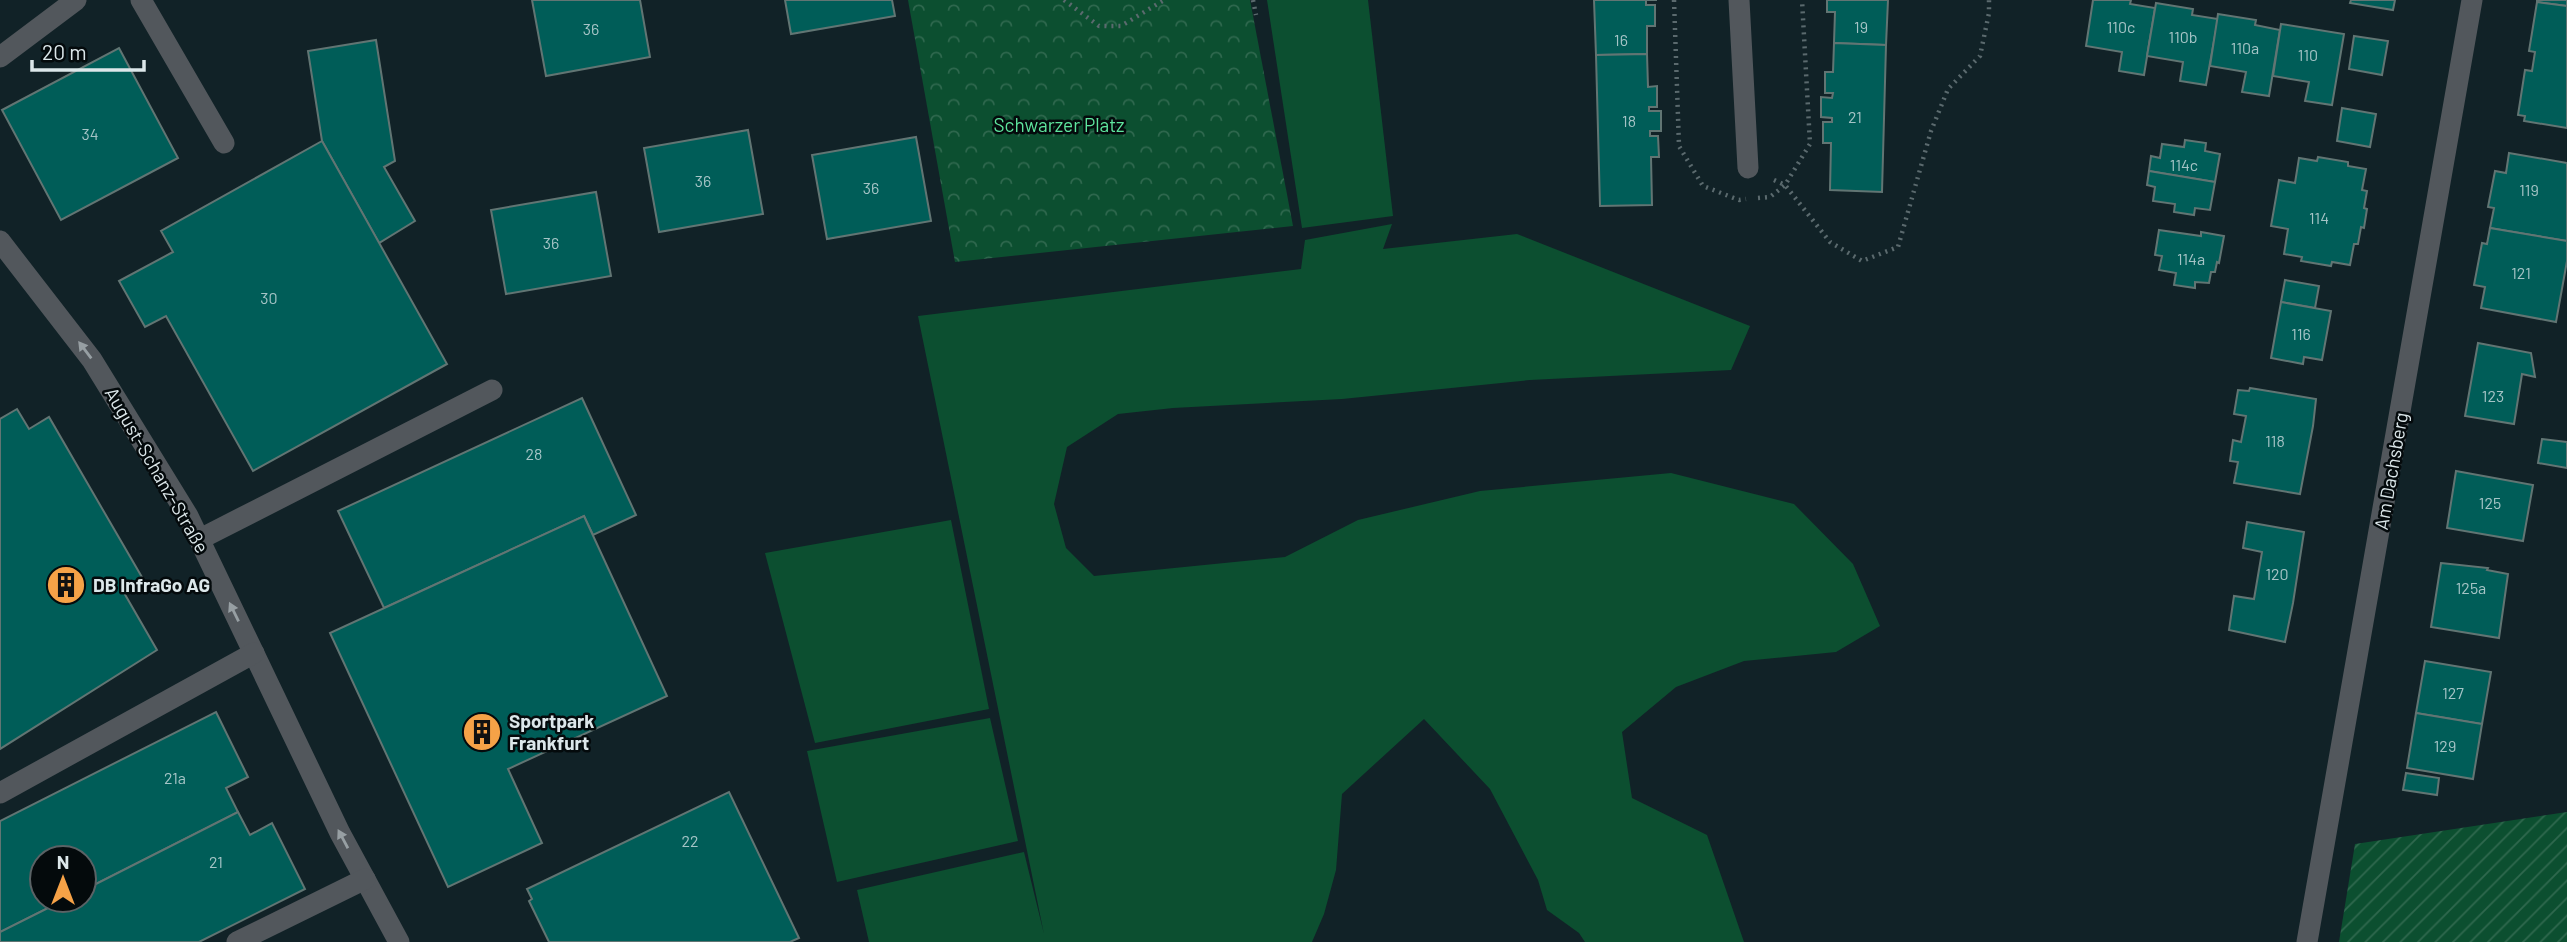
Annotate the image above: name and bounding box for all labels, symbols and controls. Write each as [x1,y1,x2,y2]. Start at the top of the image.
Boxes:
house number: 19 [1854,17,1868,36]
house number: 110c [2107,17,2135,36]
house number: 36 [583,19,599,38]
house number: 110b [2168,27,2198,46]
scale bar [32,28,144,72]
house number: 16 [1614,30,1628,49]
house number: 110a [2231,38,2259,57]
text: 20 m [42,39,87,64]
house number: 110 [2298,45,2318,64]
house number: 21 [1848,107,1862,126]
house number: 18 [1622,111,1636,130]
park label: Schwarzer Platz [993,113,1125,136]
house number: 34 [81,124,99,143]
house number: 114c [2170,155,2198,174]
house number: 36 [695,171,711,190]
house number: 36 [863,178,879,197]
house number: 119 [2519,180,2539,199]
house number: 114 [2309,208,2329,227]
house number: 36 [543,233,559,252]
house number: 114a [2177,249,2205,268]
house number: 121 [2511,263,2531,282]
house number: 30 [260,288,278,307]
house number: 116 [2291,324,2311,343]
one-way arrow [78,342,93,360]
street label: August-Schanz-Straße [101,383,214,557]
house number: 123 [2482,386,2504,405]
street label: Am Dachsberg [2369,410,2412,531]
house number: 118 [2265,431,2285,450]
house number: 28 [526,444,542,463]
house number: 125 [2479,493,2501,512]
building icon: DB InfraGo AG [45,564,87,606]
house number: 120 [2265,564,2289,583]
place label: DB InfraGo AG [93,573,210,596]
house number: 125a [2456,578,2486,597]
one-way arrow [228,602,239,622]
house number: 127 [2442,683,2464,702]
place label: Sportpark Frankfurt [509,709,594,754]
building icon: Sportpark Frankfurt [461,711,503,753]
house number: 129 [2434,736,2456,755]
house number: 21a [164,768,186,787]
one-way arrow [338,828,350,848]
house number: 22 [681,831,699,850]
north arrow [28,844,98,914]
text: N [57,850,69,873]
house number: 21 [209,852,223,871]

